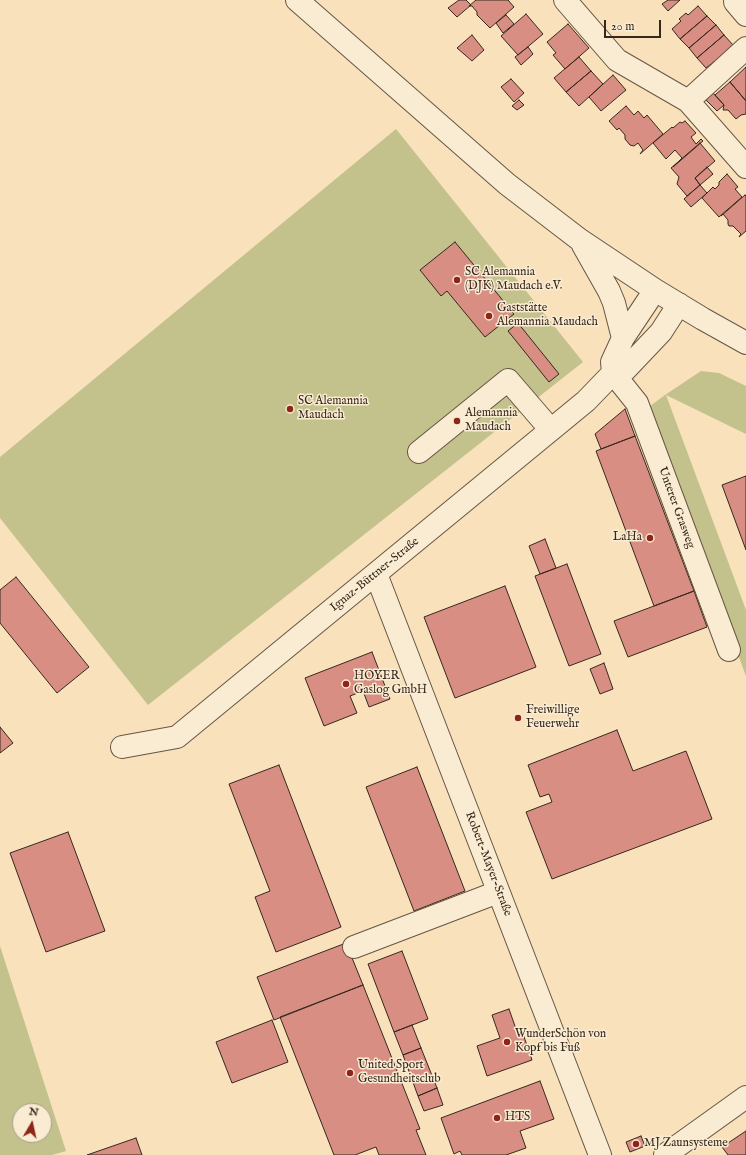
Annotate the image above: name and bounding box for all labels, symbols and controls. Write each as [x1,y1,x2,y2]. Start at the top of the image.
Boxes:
scale bar [606,12,663,38]
text: 20 m [611,19,634,34]
place label: SC Alemannia (DJK) Maudach e.V. [465,266,562,294]
marker: SC Alemannia (DJK) Maudach e.V. [452,275,462,285]
place label: Gaststätte Alemannia Maudach [497,302,598,330]
marker: Gaststätte Alemannia Maudach [484,311,494,321]
place label: SC Alemannia Maudach [298,395,368,423]
marker: SC Alemannia Maudach [285,404,295,414]
place label: Alemannia Maudach [465,407,517,435]
marker: Alemannia Maudach [452,416,462,426]
street label: Unterer Grasweg [655,465,697,551]
place label: LaHa [613,531,642,545]
marker: LaHa [645,533,655,543]
street label: Ignaz-Büttner-Straße [328,535,422,615]
place label: HOYER Gaslog GmbH [354,670,427,698]
marker: HOYER Gaslog GmbH [341,679,351,689]
place label: Freiwillige Feuerwehr [526,704,579,732]
marker: Freiwillige Feuerwehr [513,713,523,723]
street label: Robert-Mayer-Straße [461,810,515,918]
place label: WunderSchön von Kopf bis Fuß [515,1028,606,1056]
marker: WunderSchön von Kopf bis Fuß [502,1037,512,1047]
place label: United Sport Gesundheitsclub [358,1059,441,1087]
marker: United Sport Gesundheitsclub [345,1068,355,1078]
north arrow [12,1103,52,1143]
text: N [28,1104,40,1120]
place label: HTS [505,1111,530,1125]
marker: HTS [492,1113,502,1123]
place label: MJ Zaunsysteme [644,1137,728,1151]
marker: MJ Zaunsysteme [631,1139,641,1149]

